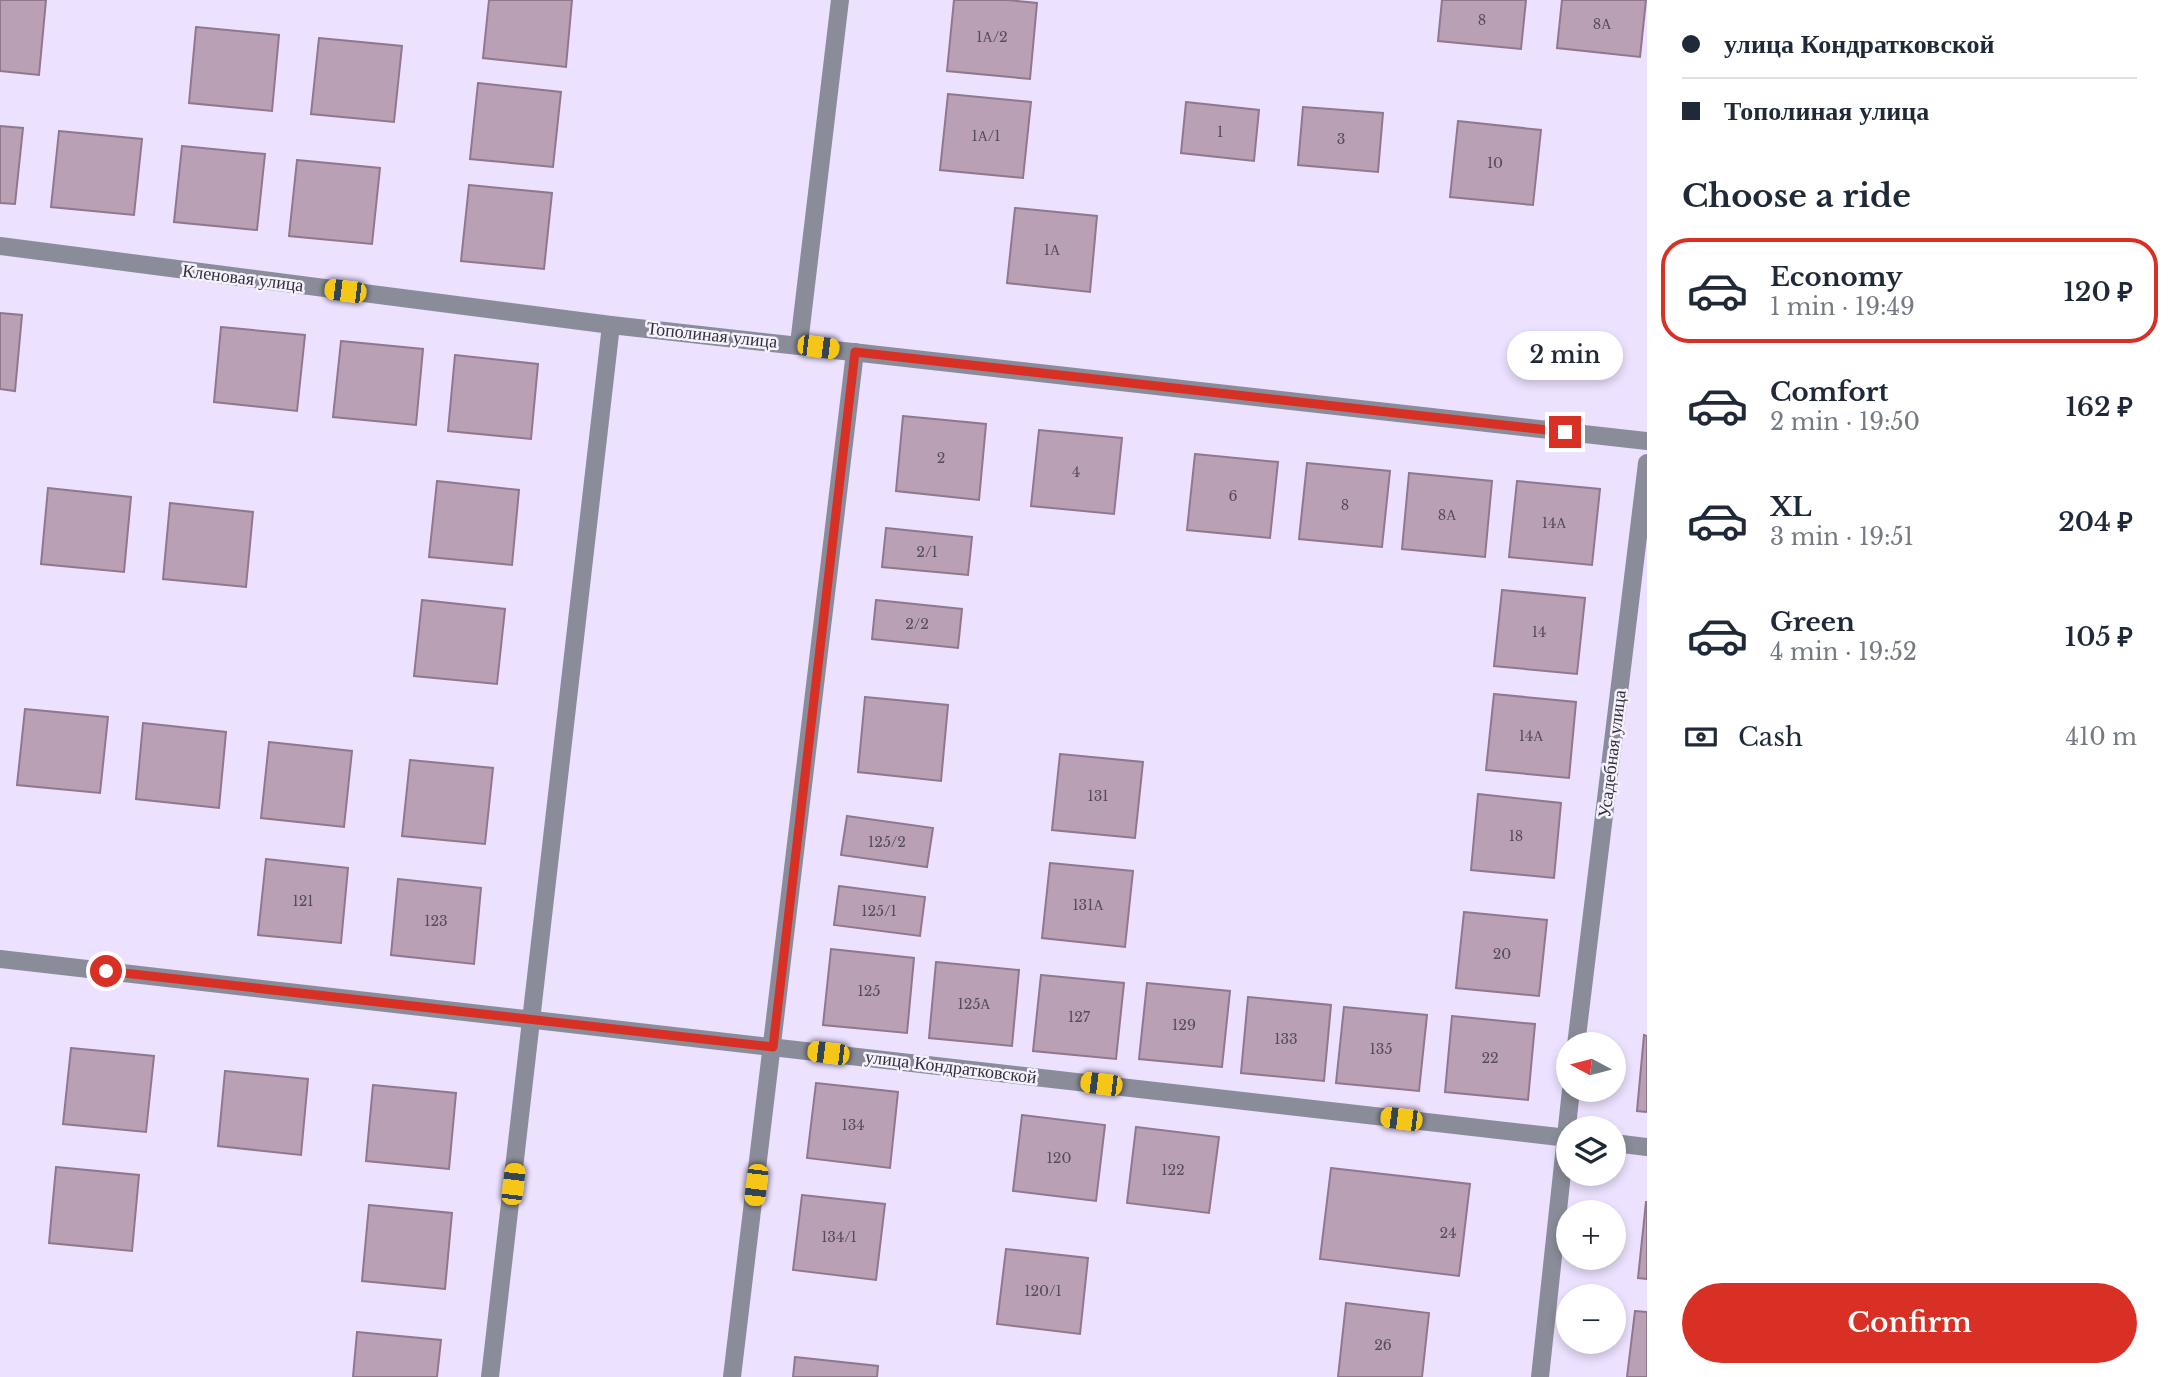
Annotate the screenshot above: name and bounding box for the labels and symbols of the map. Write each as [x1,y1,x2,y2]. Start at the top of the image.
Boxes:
house number: 8 [1478,11,1486,29]
house number: 8А [1593,15,1612,33]
house number: 1А/2 [976,28,1008,46]
house number: 1 [1217,123,1223,141]
house number: 1А/1 [971,127,1001,145]
house number: 3 [1337,130,1345,148]
house number: 10 [1487,154,1503,172]
house number: 1А [1044,241,1061,259]
street label: Кленовая улица [181,260,305,296]
car [323,278,368,304]
street label: Тополиная улица [646,317,778,353]
callout: 2 min [1507,330,1623,380]
car [796,334,841,360]
route end [1549,416,1581,448]
house number: 2 [937,449,945,467]
house number: 4 [1072,463,1080,481]
house number: 6 [1228,487,1238,505]
house number: 8 [1341,496,1349,514]
house number: 8А [1438,506,1457,524]
house number: 14А [1542,514,1567,532]
house number: 2/1 [916,543,938,561]
house number: 2/2 [905,615,929,633]
house number: 14 [1532,623,1546,641]
street label: Усадебная улица [1593,689,1631,819]
house number: 14А [1519,727,1544,745]
house number: 131 [1087,787,1109,805]
house number: 18 [1509,827,1523,845]
house number: 125/2 [868,833,906,851]
house number: 121 [292,892,314,910]
house number: 131А [1072,896,1104,914]
house number: 125/1 [861,902,897,920]
house number: 123 [424,912,448,930]
house number: 20 [1493,945,1511,963]
route start [90,955,122,987]
house number: 125 [858,982,880,1000]
house number: 125А [958,995,991,1013]
house number: 127 [1068,1008,1091,1026]
house number: 129 [1172,1016,1196,1034]
house number: 133 [1274,1030,1298,1048]
north arrow [1556,1032,1626,1102]
car [806,1040,851,1066]
house number: 135 [1370,1040,1392,1058]
street label: улица Кондратковской [864,1046,1038,1088]
house number: 22 [1481,1049,1499,1067]
car [1079,1071,1124,1097]
car [1379,1106,1424,1132]
house number: 134 [841,1116,865,1134]
house number: 120 [1047,1149,1071,1167]
house number: 122 [1161,1161,1185,1179]
car [501,1162,526,1206]
car [744,1163,769,1207]
house number: 24 [1440,1224,1456,1242]
house number: 134/1 [821,1228,857,1246]
house number: 120/1 [1024,1282,1062,1300]
house number: 26 [1374,1336,1392,1354]

